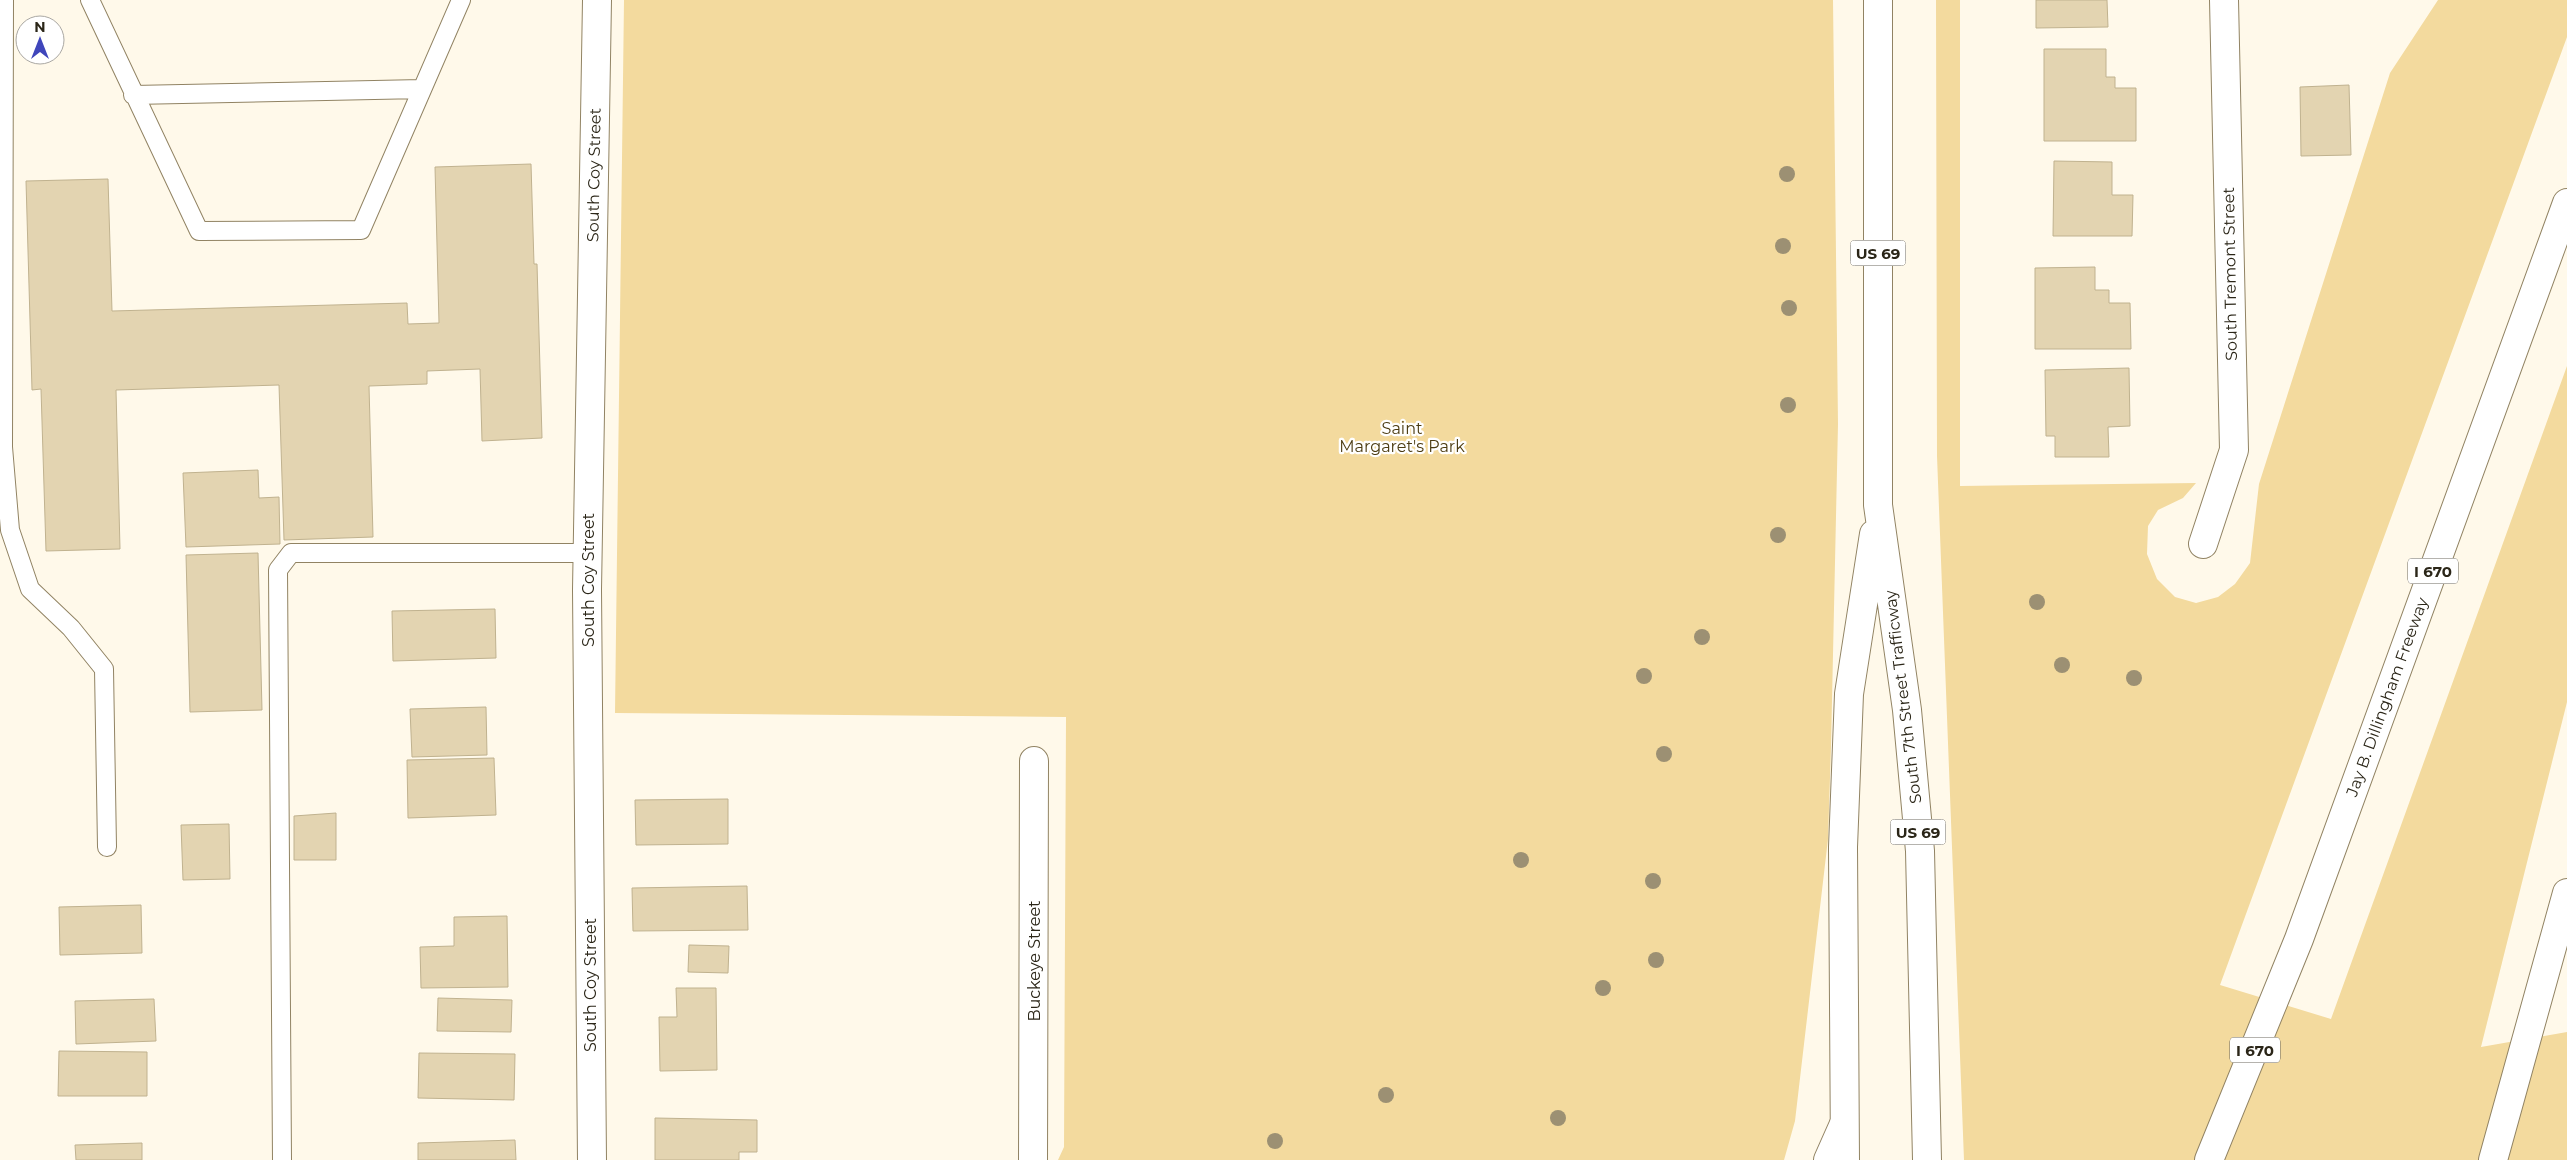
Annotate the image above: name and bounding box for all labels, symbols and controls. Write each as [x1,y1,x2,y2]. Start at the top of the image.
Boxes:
north arrow [15,15,65,65]
text: N [34,18,46,36]
street label: South Coy Street [583,107,605,242]
street label: South Tremont Street [2219,186,2241,361]
road number: US 69 [1850,240,1906,266]
park label: Saint Margaret's Park [1339,419,1465,456]
street label: South Coy Street [579,512,598,647]
road number: I 670 [2408,558,2458,584]
street label: South 7th Street Trafficway [1880,589,1926,805]
street label: Jay B. Dillingham Freeway [2342,595,2432,800]
road number: US 69 [1890,820,1946,844]
street label: Buckeye Street [1025,900,1044,1022]
street label: South Coy Street [581,917,600,1052]
road number: I 670 [2230,1038,2280,1062]

